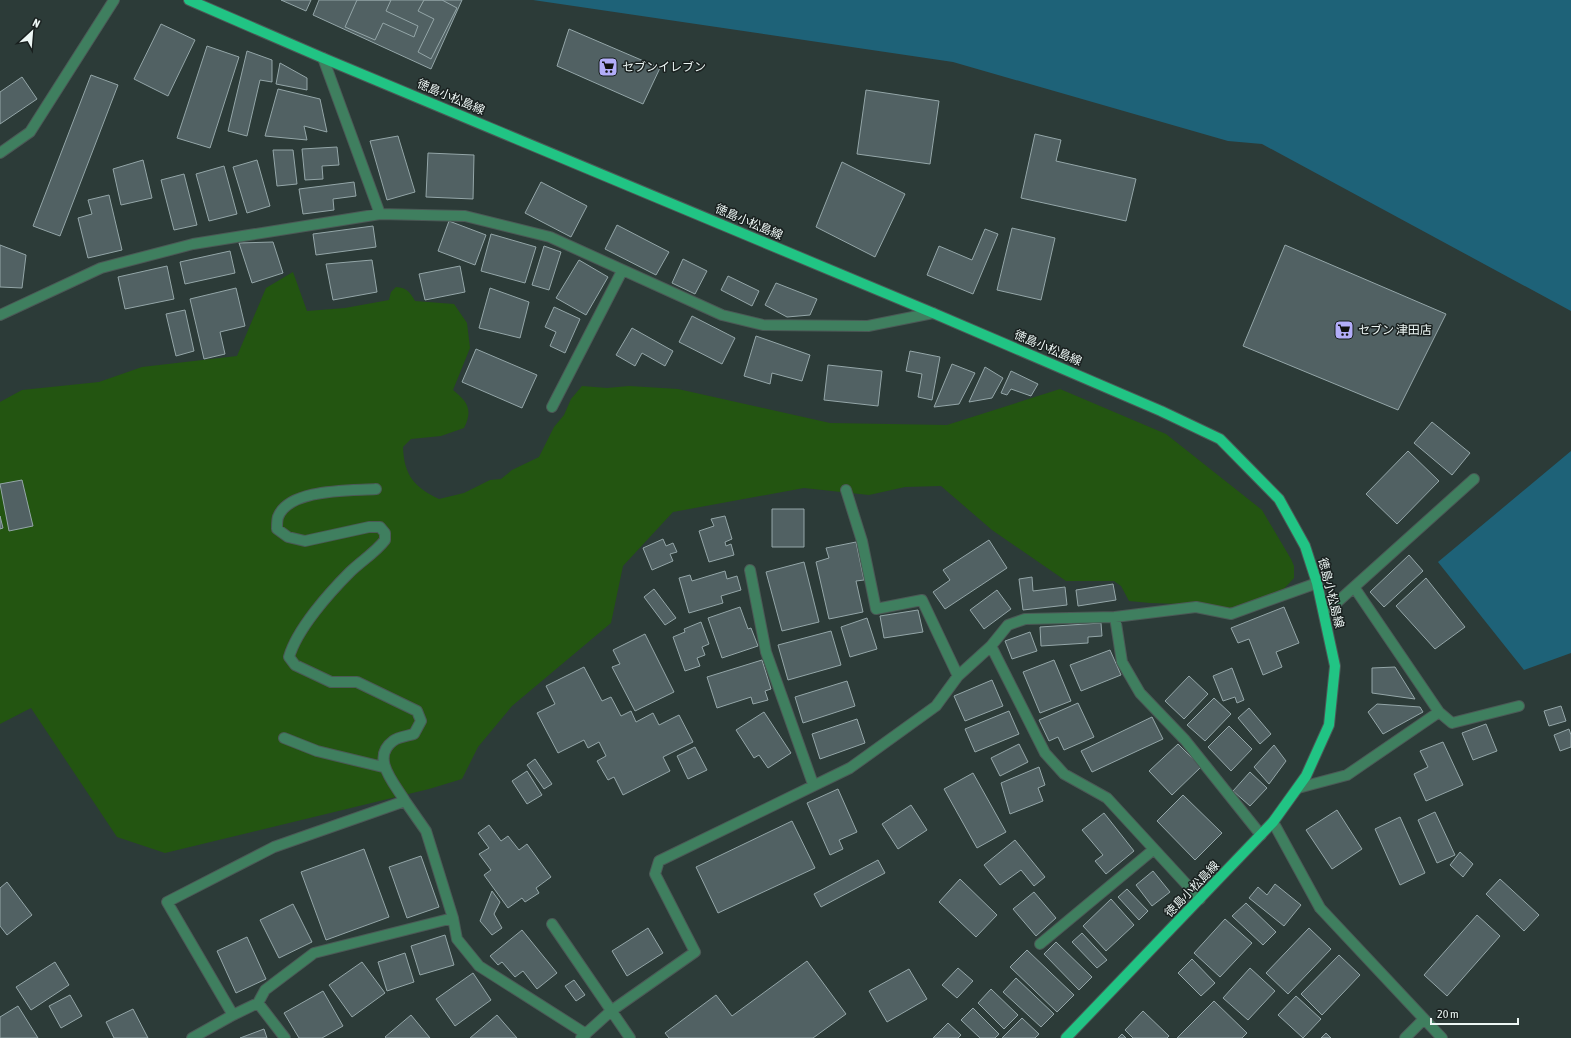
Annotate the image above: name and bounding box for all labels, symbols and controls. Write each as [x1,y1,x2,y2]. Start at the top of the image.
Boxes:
north arrow [12,12,52,52]
text: N [31,16,42,30]
supermarket icon: セブンイレブン [597,56,619,78]
place label: セブンイレブン [622,60,706,74]
street label: 徳島小松島線 [415,76,487,118]
street label: 徳島小松島線 [713,201,785,243]
supermarket icon: セブン 津田店 [1333,319,1355,341]
place label: セブン 津田店 [1358,323,1432,337]
street label: 徳島小松島線 [1012,327,1084,369]
street label: 徳島小松島線 [1315,556,1347,630]
street label: 徳島小松島線 [1162,858,1222,920]
scale bar [1431,1000,1518,1026]
text: 20 m [1437,1007,1459,1021]

